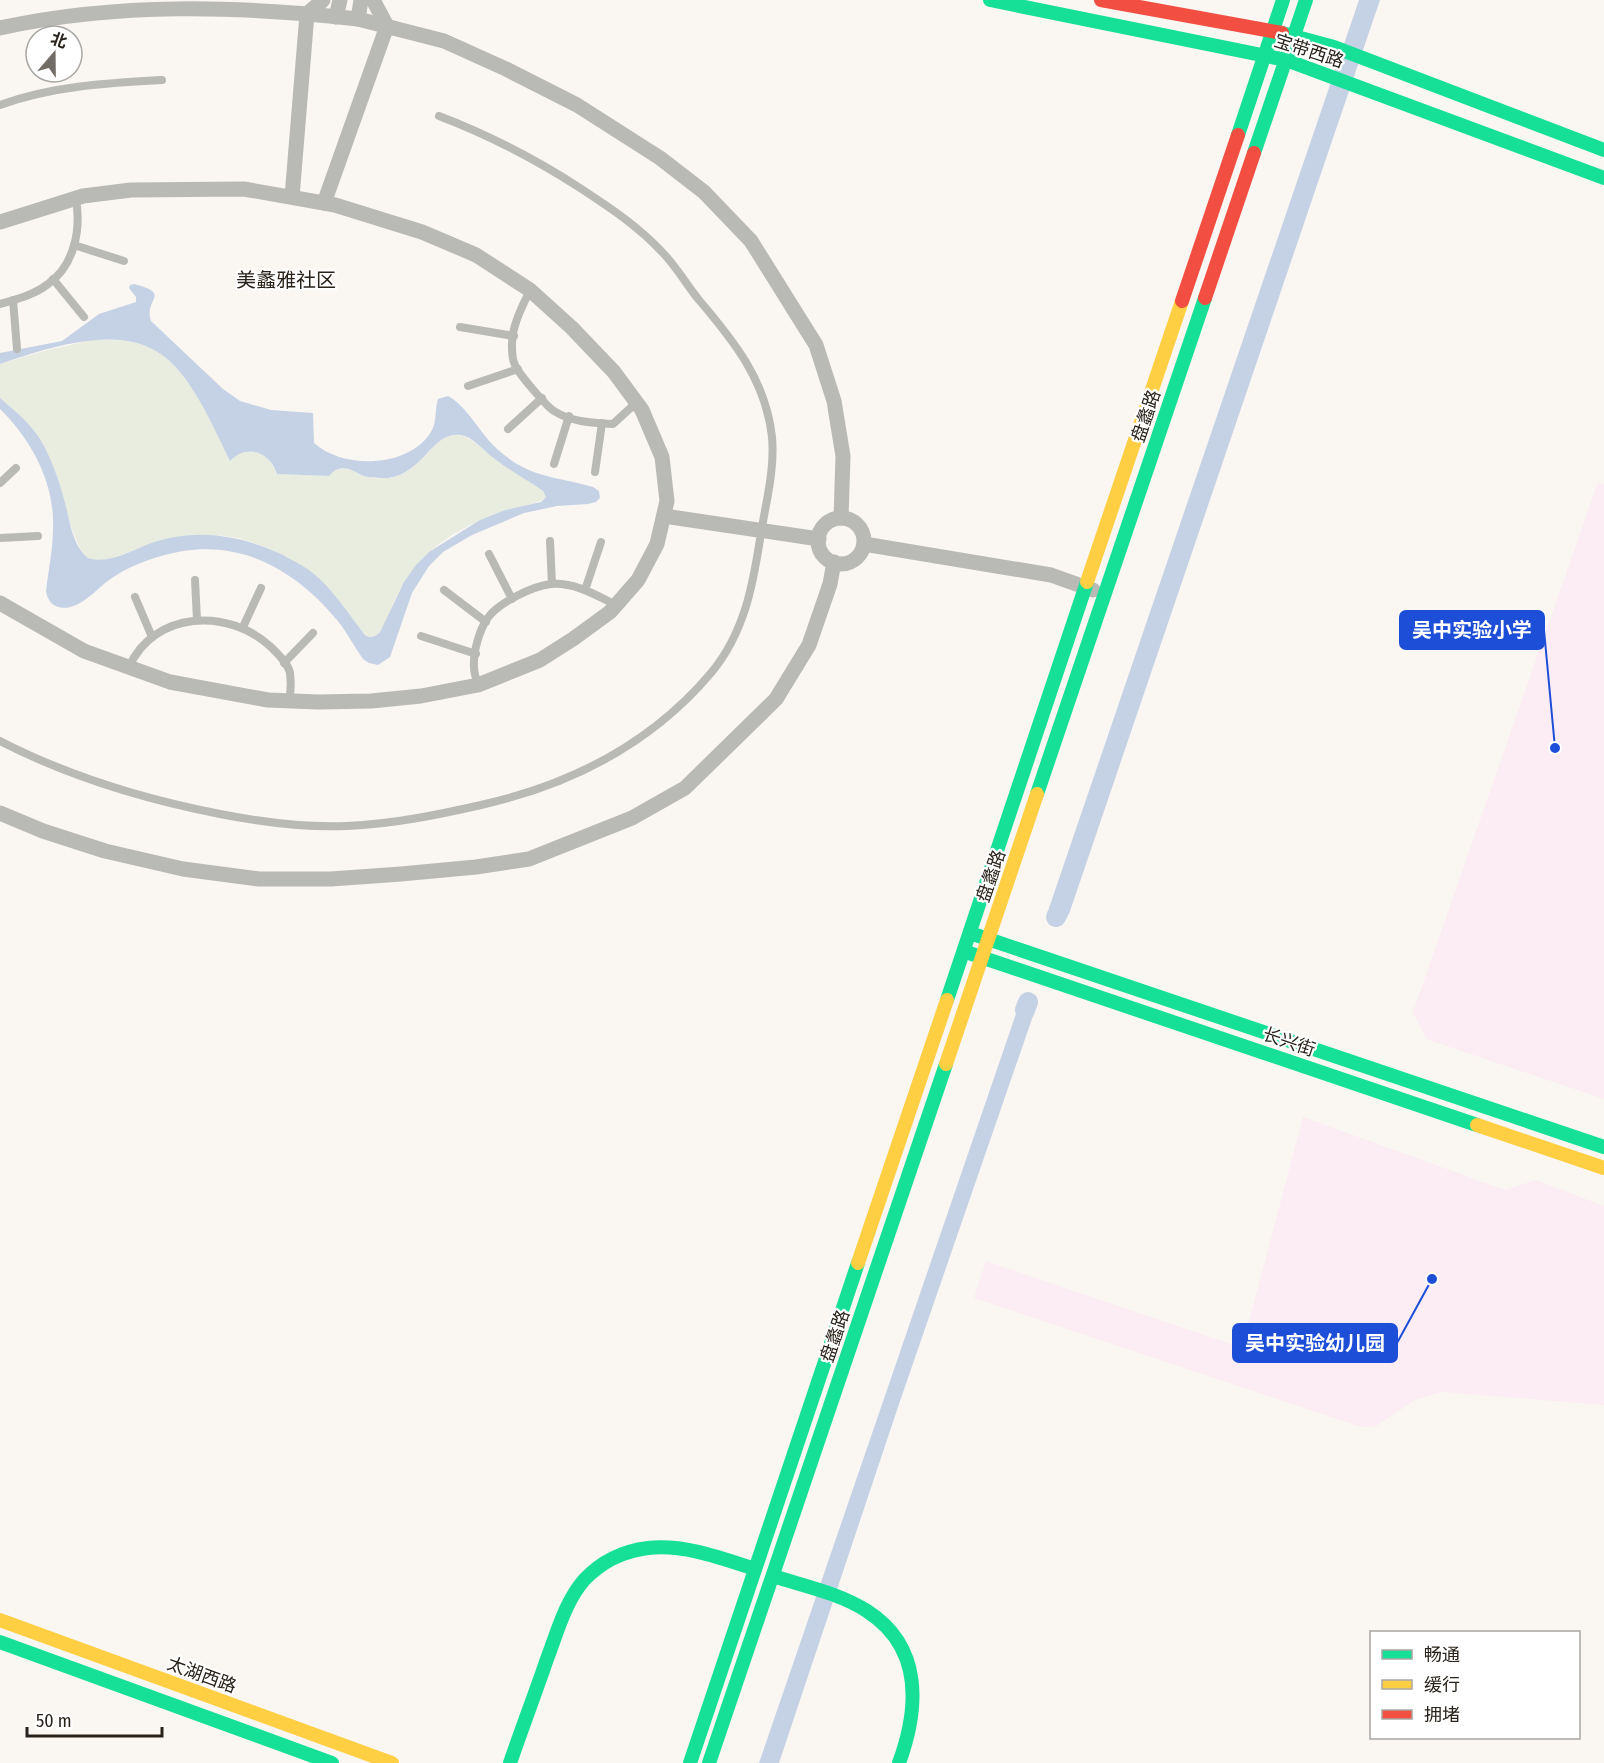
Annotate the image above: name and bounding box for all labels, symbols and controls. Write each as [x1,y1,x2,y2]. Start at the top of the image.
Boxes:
north arrow [24,24,84,84]
text: 北 [48,29,70,52]
street label: 宝带西路 [1271,29,1347,73]
district label: 美蠡雅社区 [236,268,336,292]
street label: 盘蠡路 [1127,387,1165,445]
callout: 吴中实验小学 [1400,611,1544,649]
text: 吴中实验小学 [1412,618,1532,642]
street label: 盘蠡路 [972,847,1010,905]
street label: 长兴街 [1260,1023,1318,1061]
street label: 盘蠡路 [816,1307,854,1365]
callout: 吴中实验幼儿园 [1233,1324,1397,1362]
text: 吴中实验幼儿园 [1245,1331,1385,1355]
legend [1370,1631,1580,1739]
text: 畅通 [1424,1644,1460,1666]
street label: 太湖西路 [164,1652,240,1698]
text: 缓行 [1424,1674,1460,1696]
scale bar [27,1700,162,1738]
text: 拥堵 [1424,1704,1460,1726]
text: 50 m [36,1710,72,1732]

